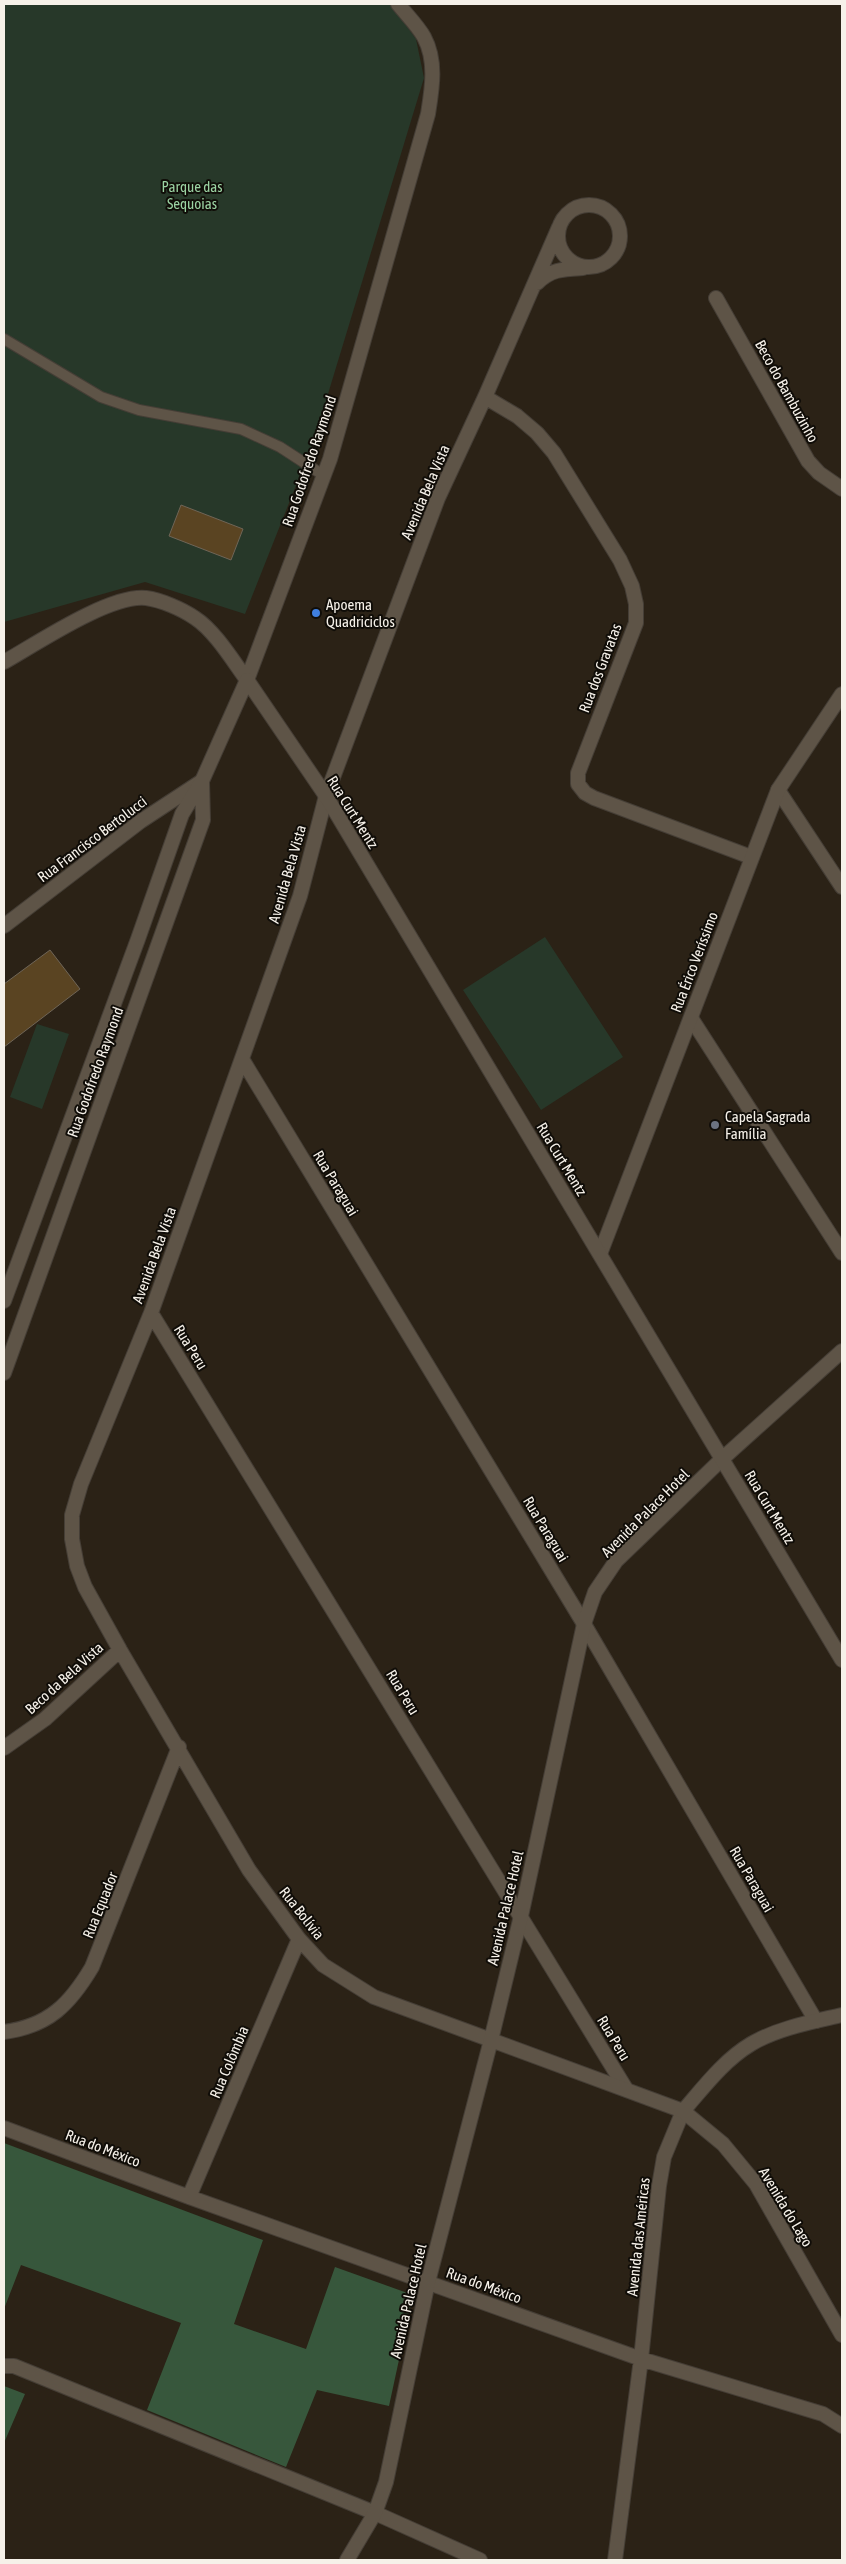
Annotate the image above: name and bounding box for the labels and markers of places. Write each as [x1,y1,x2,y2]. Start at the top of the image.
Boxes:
place label: Apoema Quadriciclos [326,596,395,630]
marker: Apoema Quadriciclos [310,607,322,619]
place label: Capela Sagrada Família [725,1108,811,1142]
marker: Capela Sagrada Família [709,1119,721,1131]

